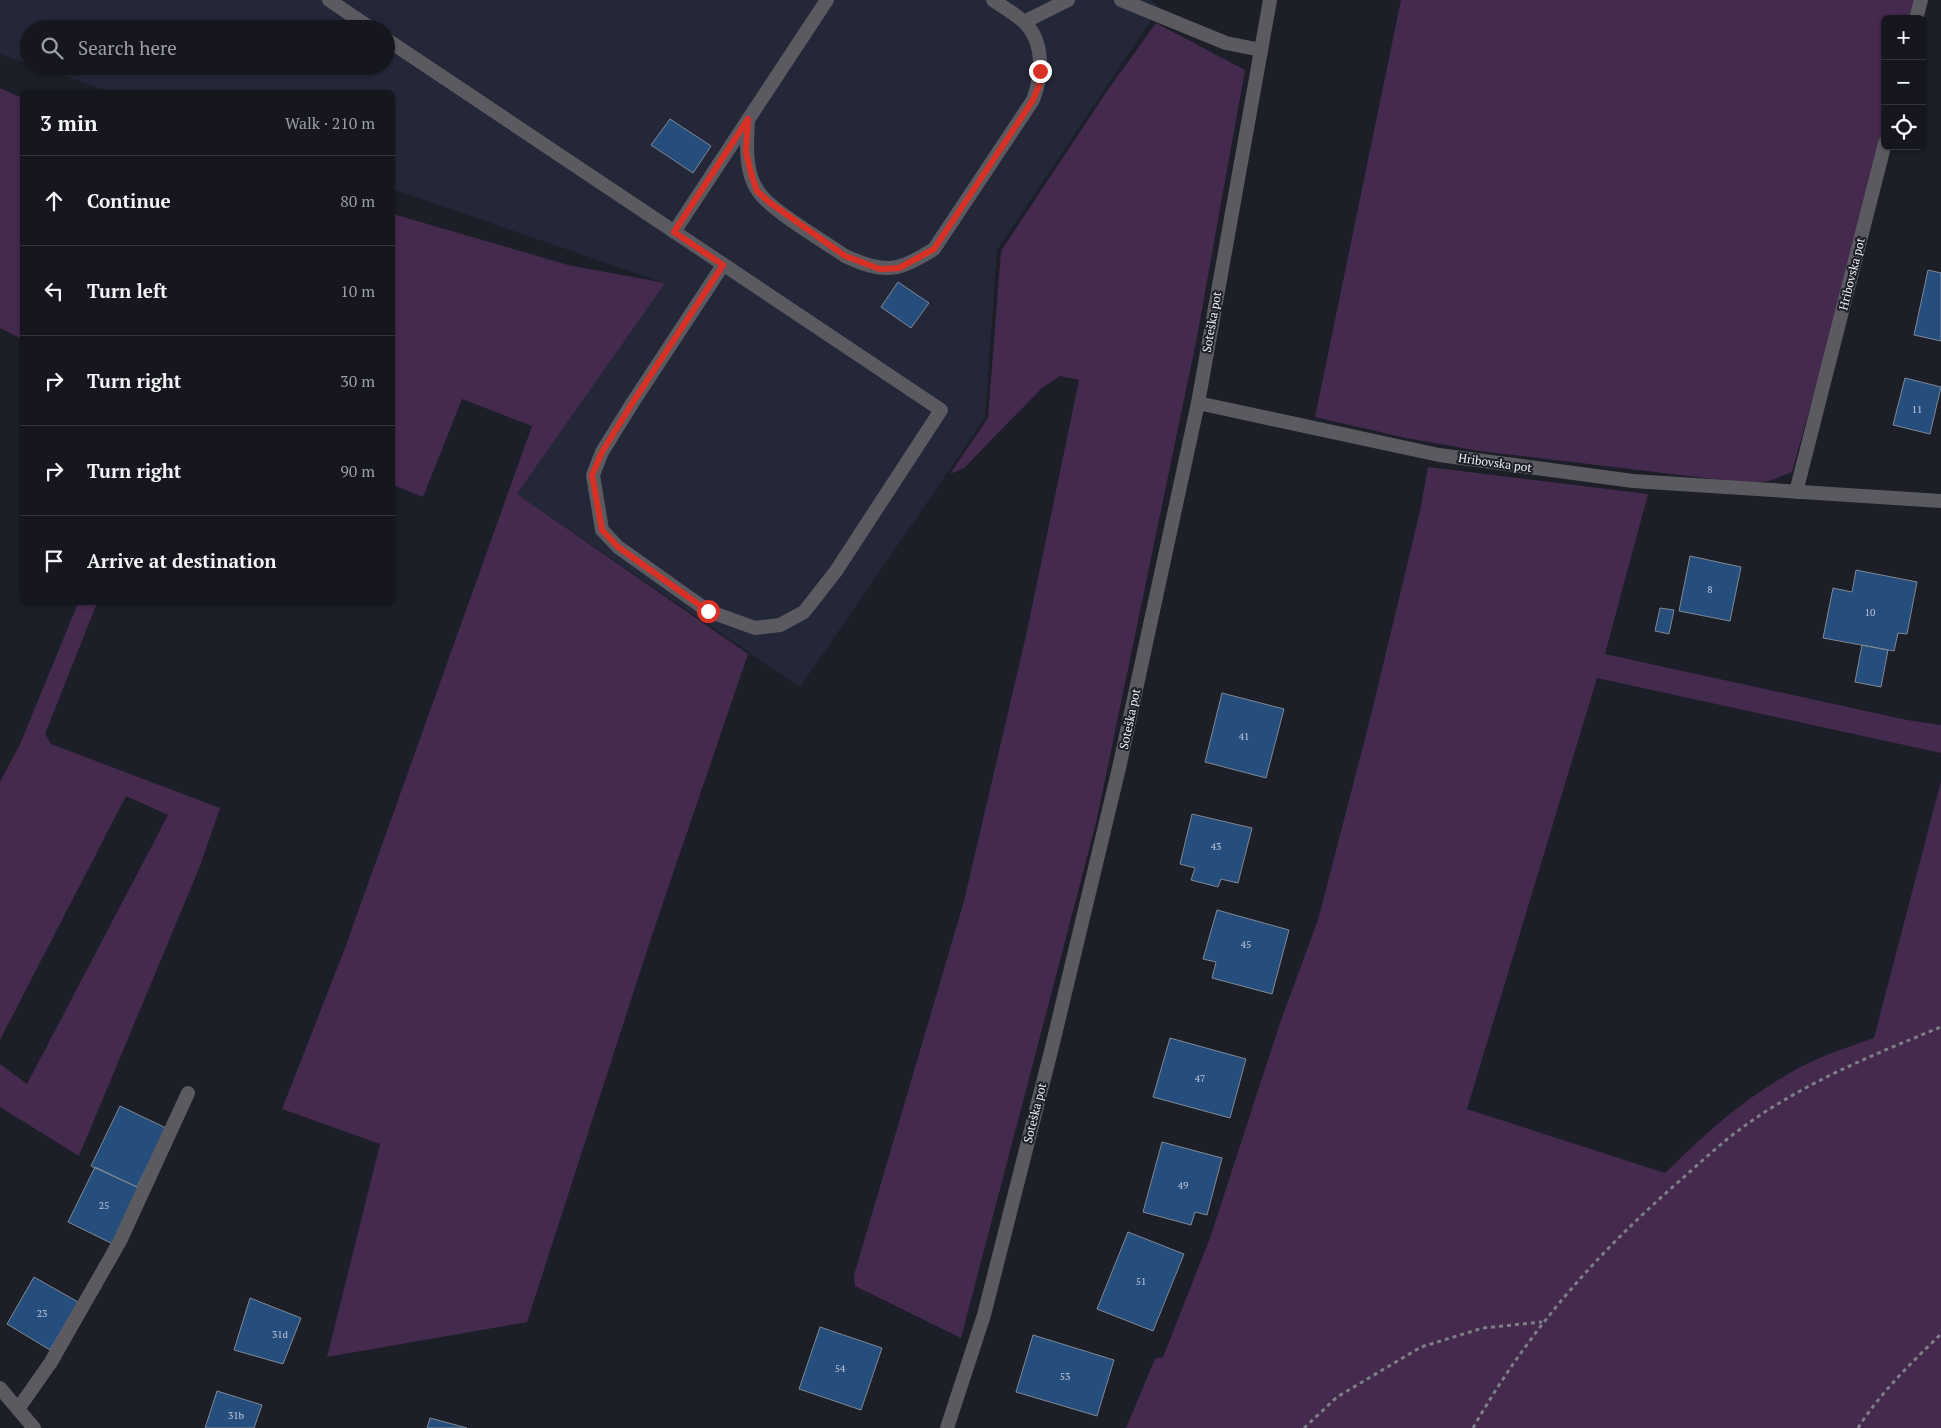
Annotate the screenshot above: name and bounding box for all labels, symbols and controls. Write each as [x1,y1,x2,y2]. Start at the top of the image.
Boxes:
map controls [1881,15,1926,150]
button: + [1881,15,1926,60]
search box [20,20,395,75]
icon: search [38,34,66,62]
text: Search here [78,35,177,60]
route end [1029,60,1052,83]
button: − [1881,60,1926,105]
button: locate [1881,105,1926,150]
text: 3 min [40,109,97,137]
text: Walk · 210 m [285,112,375,134]
icon: ahead [40,187,68,215]
text: Continue [87,188,171,213]
text: 80 m [340,190,375,212]
street label: Hribovska pot [1835,236,1868,312]
icon: left [40,277,68,305]
text: Turn left [87,278,168,303]
text: 10 m [340,280,375,302]
street label: Soteška pot [1199,290,1224,354]
icon: right [40,367,68,395]
text: Turn right [87,368,181,393]
text: 30 m [340,370,375,392]
house number: 11 [1912,403,1922,416]
street label: Hribovska pot [1457,450,1533,475]
icon: right [40,457,68,485]
text: Turn right [87,458,181,483]
text: 90 m [340,460,375,482]
icon: arrive [40,547,68,575]
text: Arrive at destination [87,548,276,573]
house number: 8 [1707,583,1713,596]
route start [697,600,720,623]
house number: 10 [1865,606,1875,619]
street label: Soteška pot [1116,687,1143,751]
house number: 41 [1239,730,1249,743]
house number: 43 [1211,840,1221,853]
house number: 45 [1241,938,1251,951]
house number: 47 [1195,1072,1205,1085]
street label: Soteška pot [1020,1081,1049,1145]
house number: 49 [1178,1179,1188,1192]
house number: 25 [99,1199,109,1212]
house number: 51 [1136,1275,1146,1288]
house number: 23 [37,1307,47,1320]
house number: 31d [272,1328,289,1341]
house number: 54 [835,1362,846,1375]
house number: 53 [1060,1370,1070,1383]
house number: 31b [228,1409,245,1422]

